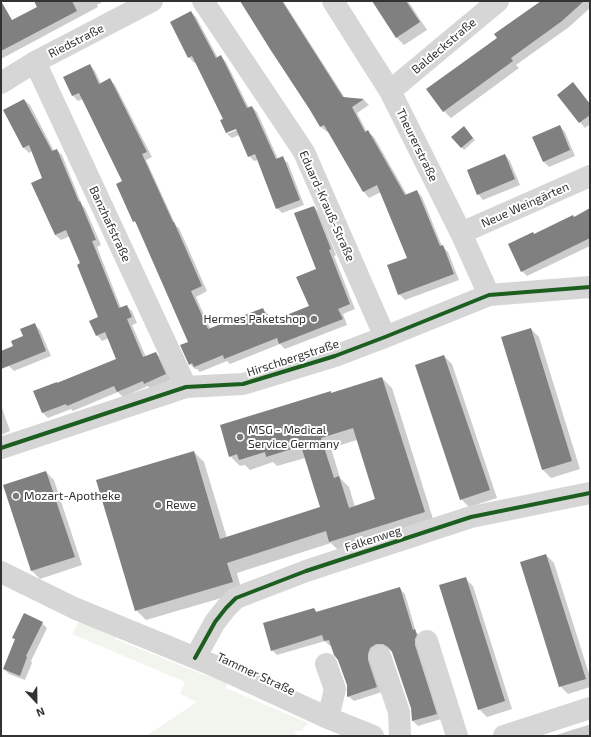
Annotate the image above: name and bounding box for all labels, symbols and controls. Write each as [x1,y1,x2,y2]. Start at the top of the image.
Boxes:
street label: Baldeckstraße [409,15,479,77]
street label: Riedstraße [46,21,106,61]
street label: Theurerstraße [393,106,441,184]
street label: Eduard-Krauß-Straße [296,148,358,264]
street label: Neue Weingärten [479,179,571,231]
street label: Banzhafstraße [86,184,134,264]
place label: Hermes Paketshop [204,312,306,326]
marker: Hermes Paketshop [309,314,319,324]
street label: Hirschbergstraße [245,336,341,380]
place label: MSG - Medical Service Germany [248,423,339,451]
marker: MSG - Medical Service Germany [235,432,245,442]
place label: Mozart-Apotheke [24,489,120,503]
marker: Mozart-Apotheke [11,491,21,501]
place label: Rewe [166,498,196,512]
marker: Rewe [153,500,163,510]
street label: Falkenweg [343,523,403,555]
street label: Tammer Straße [215,650,297,698]
north arrow [16,681,56,721]
text: N [35,705,47,720]

